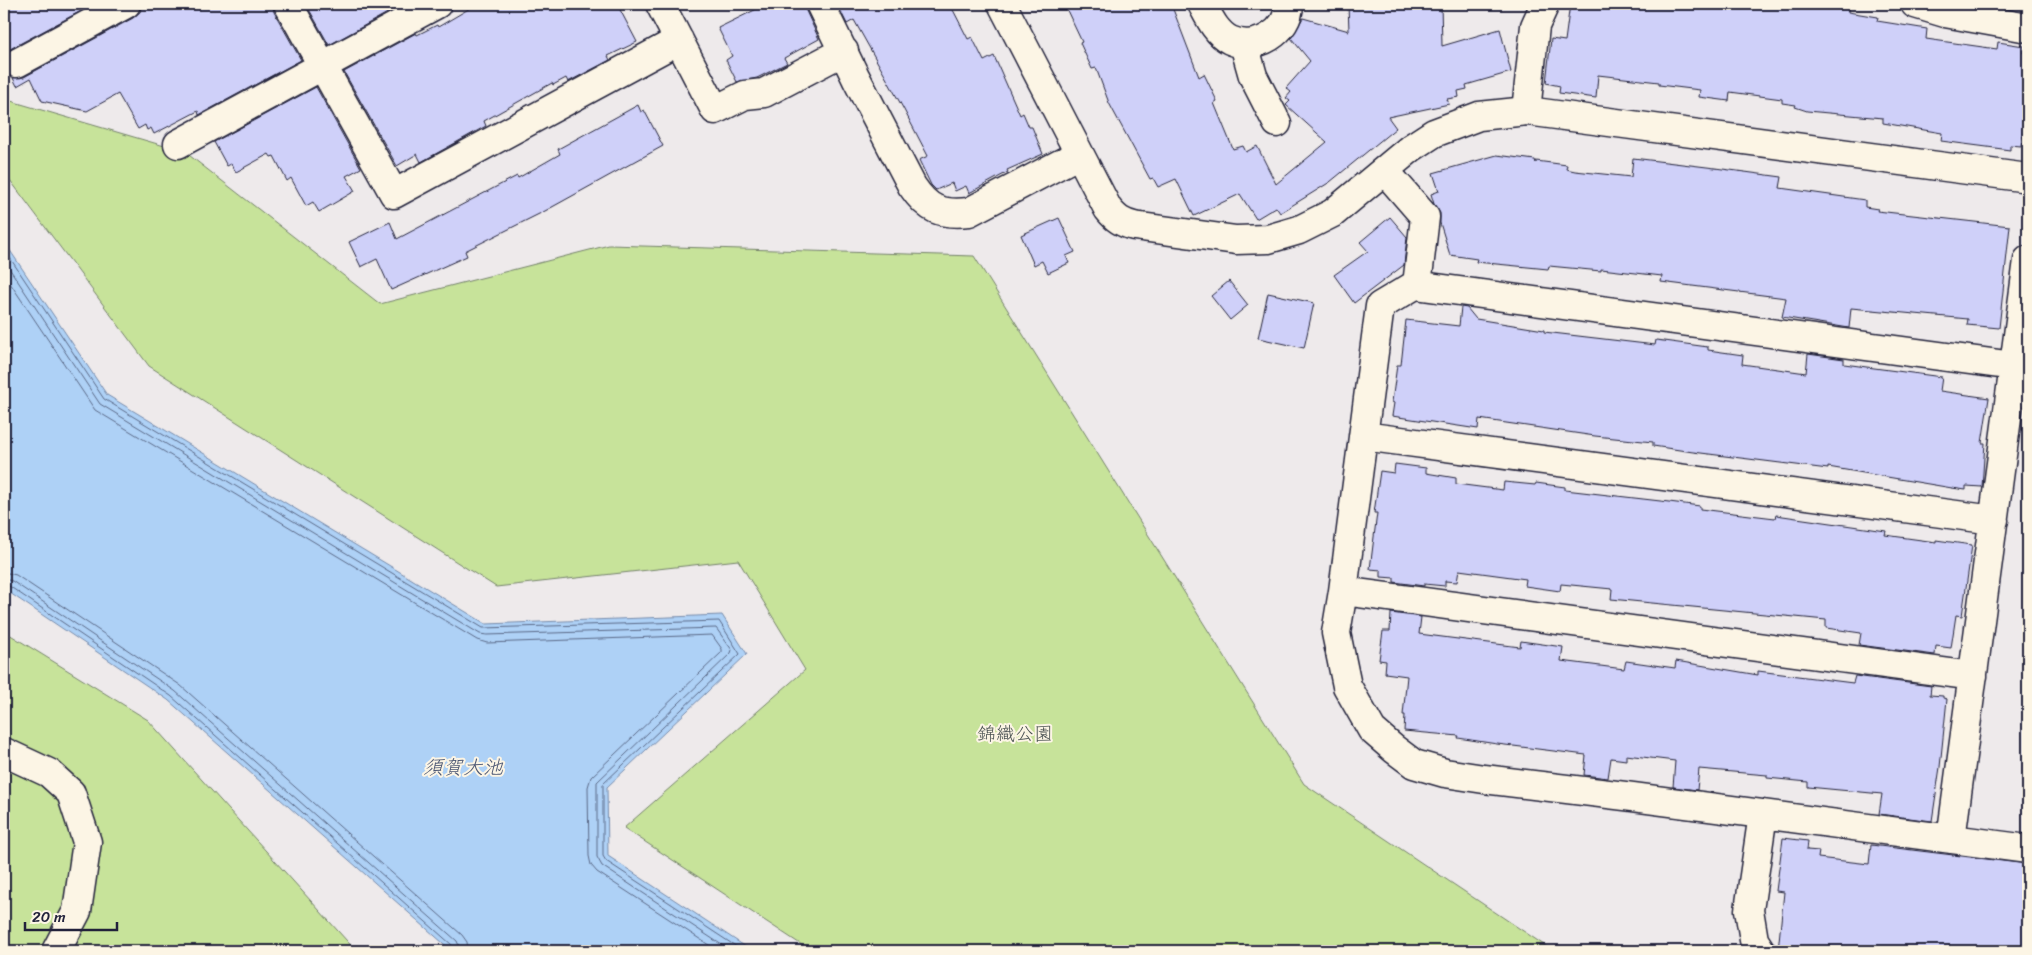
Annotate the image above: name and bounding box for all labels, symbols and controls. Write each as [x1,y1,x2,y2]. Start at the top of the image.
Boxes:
park label: 錦織公園 [977,717,1053,750]
water label: 須賀大池 [423,750,504,785]
scale bar [25,900,118,932]
text: 20 m [32,904,66,930]

